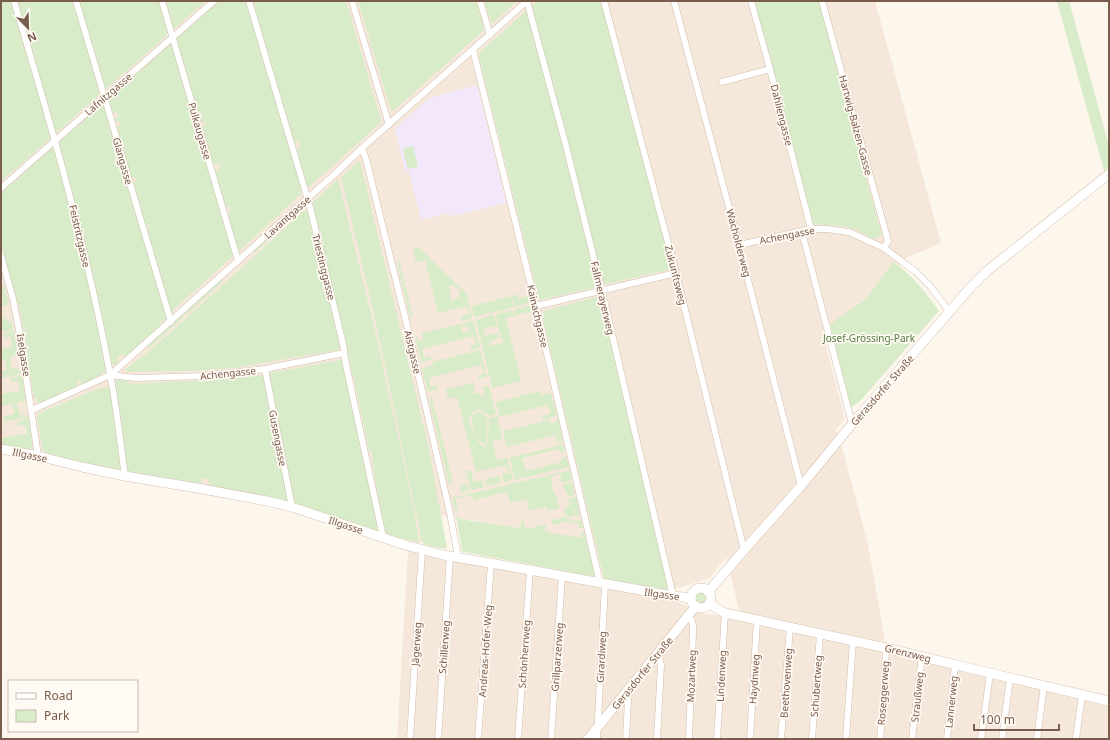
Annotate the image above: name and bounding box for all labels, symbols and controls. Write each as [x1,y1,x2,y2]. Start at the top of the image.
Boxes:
north arrow [8,8,48,48]
text: N [25,29,39,46]
street label: Lafnitzgasse [81,69,135,118]
street label: Hartwig-Balzen-Gasse [836,73,876,177]
street label: Dahliengasse [768,83,797,148]
street label: Pulkaugasse [185,101,215,162]
street label: Glangasse [110,136,137,187]
street label: Lavantgasse [261,192,314,242]
street label: Feistritzgasse [66,203,94,269]
street label: Wacholderweg [723,207,755,279]
street label: Achengasse [758,223,816,247]
street label: Triestinggasse [309,232,339,302]
street label: Zukunftsweg [662,244,690,306]
street label: Fallmerayerweg [588,260,618,336]
street label: Kainachgasse [524,283,552,349]
street label: Aistgasse [401,329,425,376]
park label: Josef-Grössing-Park [822,331,916,345]
street label: Iselgasse [14,332,34,378]
street label: Gerasdorfer Straße [847,351,917,429]
street label: Achengasse [199,363,257,383]
street label: Gusengasse [266,409,290,468]
street label: Illgasse [11,444,49,466]
street label: Illgasse [327,513,365,537]
street label: Illgasse [643,585,681,603]
street label: Andreas-Hofer-Weg [475,604,495,698]
street label: Schönherrweg [515,619,533,689]
street label: Schillerweg [435,620,453,674]
street label: Jägerweg [407,622,425,667]
street label: Grillparzerweg [548,622,566,692]
street label: Girardiweg [593,631,609,683]
street label: Gerasdorfer Straße [608,633,676,712]
street label: Grenzweg [883,640,933,666]
street label: Beethovenweg [777,648,795,718]
street label: Mozartweg [683,649,699,703]
street label: Lindenweg [713,650,729,702]
street label: Haydnweg [745,654,763,704]
street label: Schubertweg [807,655,825,717]
street label: Roseggerweg [874,660,892,726]
street label: Straußweg [907,671,927,723]
street label: Lannerweg [941,675,961,729]
legend [8,680,138,732]
text: Road [44,687,73,704]
scale bar [974,706,1059,732]
text: Park [44,707,70,724]
text: 100 m [980,711,1015,728]

